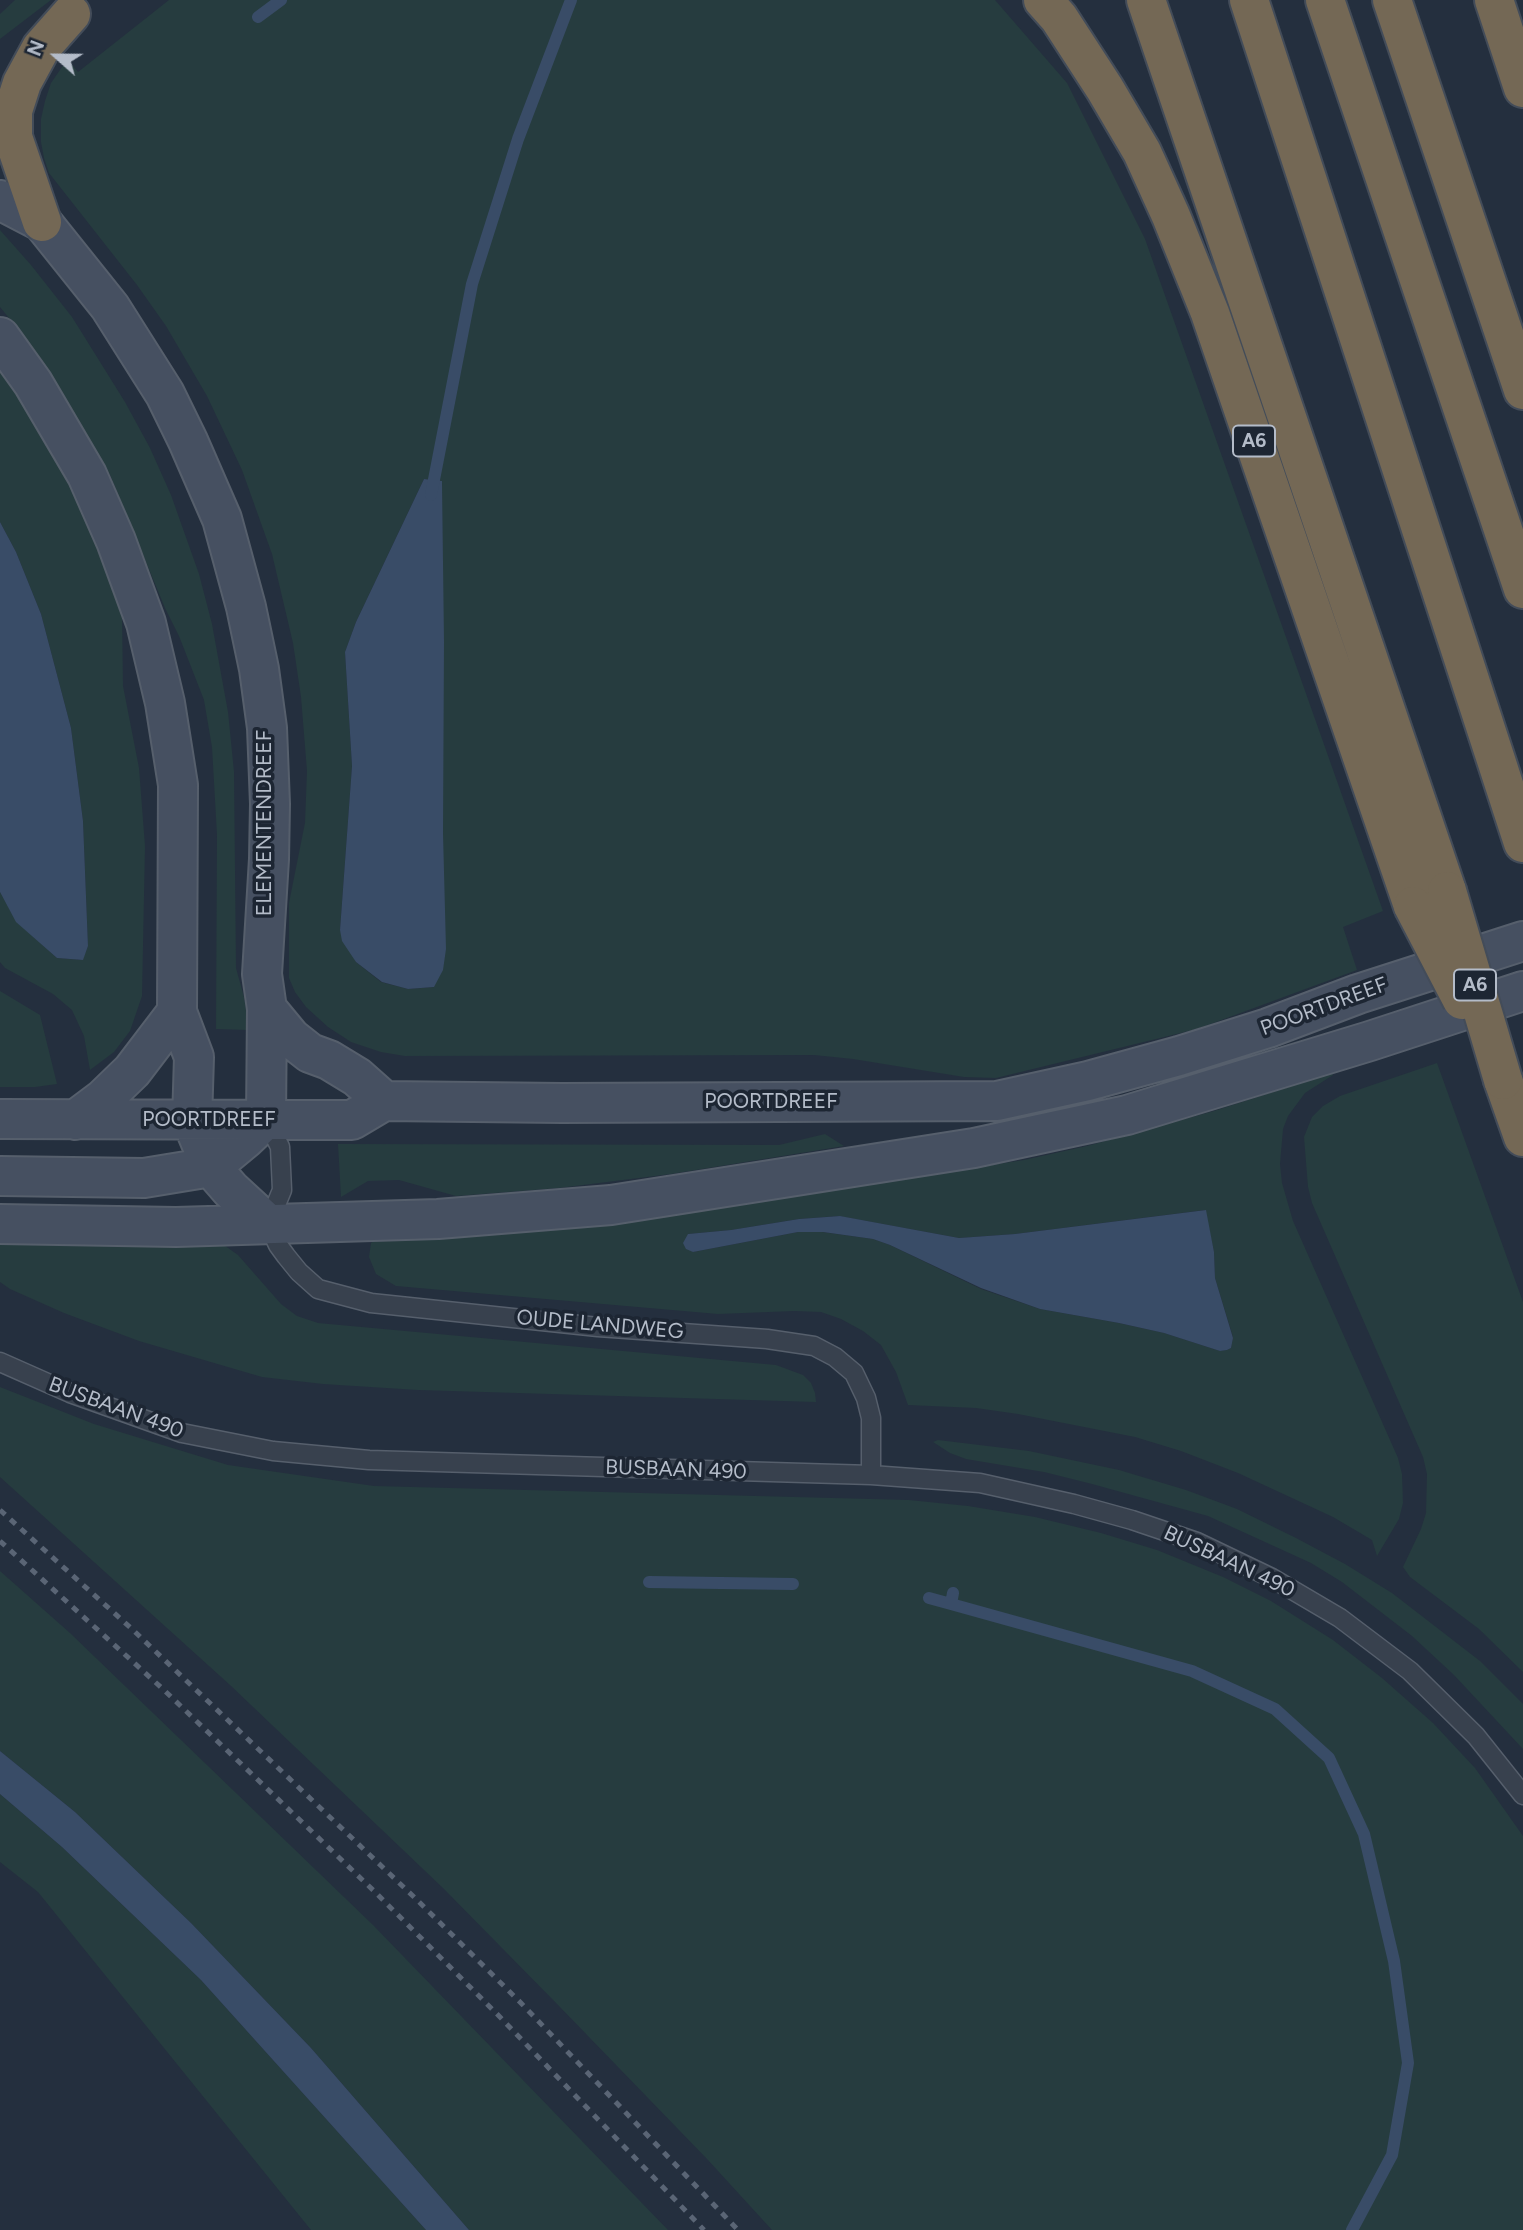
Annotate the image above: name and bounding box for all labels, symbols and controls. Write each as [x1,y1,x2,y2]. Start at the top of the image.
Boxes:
north arrow [21,21,91,91]
text: N [23,37,49,59]
road number: A6 [1233,426,1275,456]
street label: ELEMENTENDREEF [252,730,278,916]
road number: A6 [1454,970,1496,1001]
street label: POORTDREEF [1257,972,1391,1042]
street label: POORTDREEF [704,1089,838,1115]
street label: POORTDREEF [142,1107,276,1133]
street label: OUDE LANDWEG [516,1305,684,1345]
street label: BUSBAAN 490 [45,1372,187,1444]
street label: BUSBAAN 490 [605,1455,747,1485]
street label: BUSBAAN 490 [1159,1521,1299,1603]

